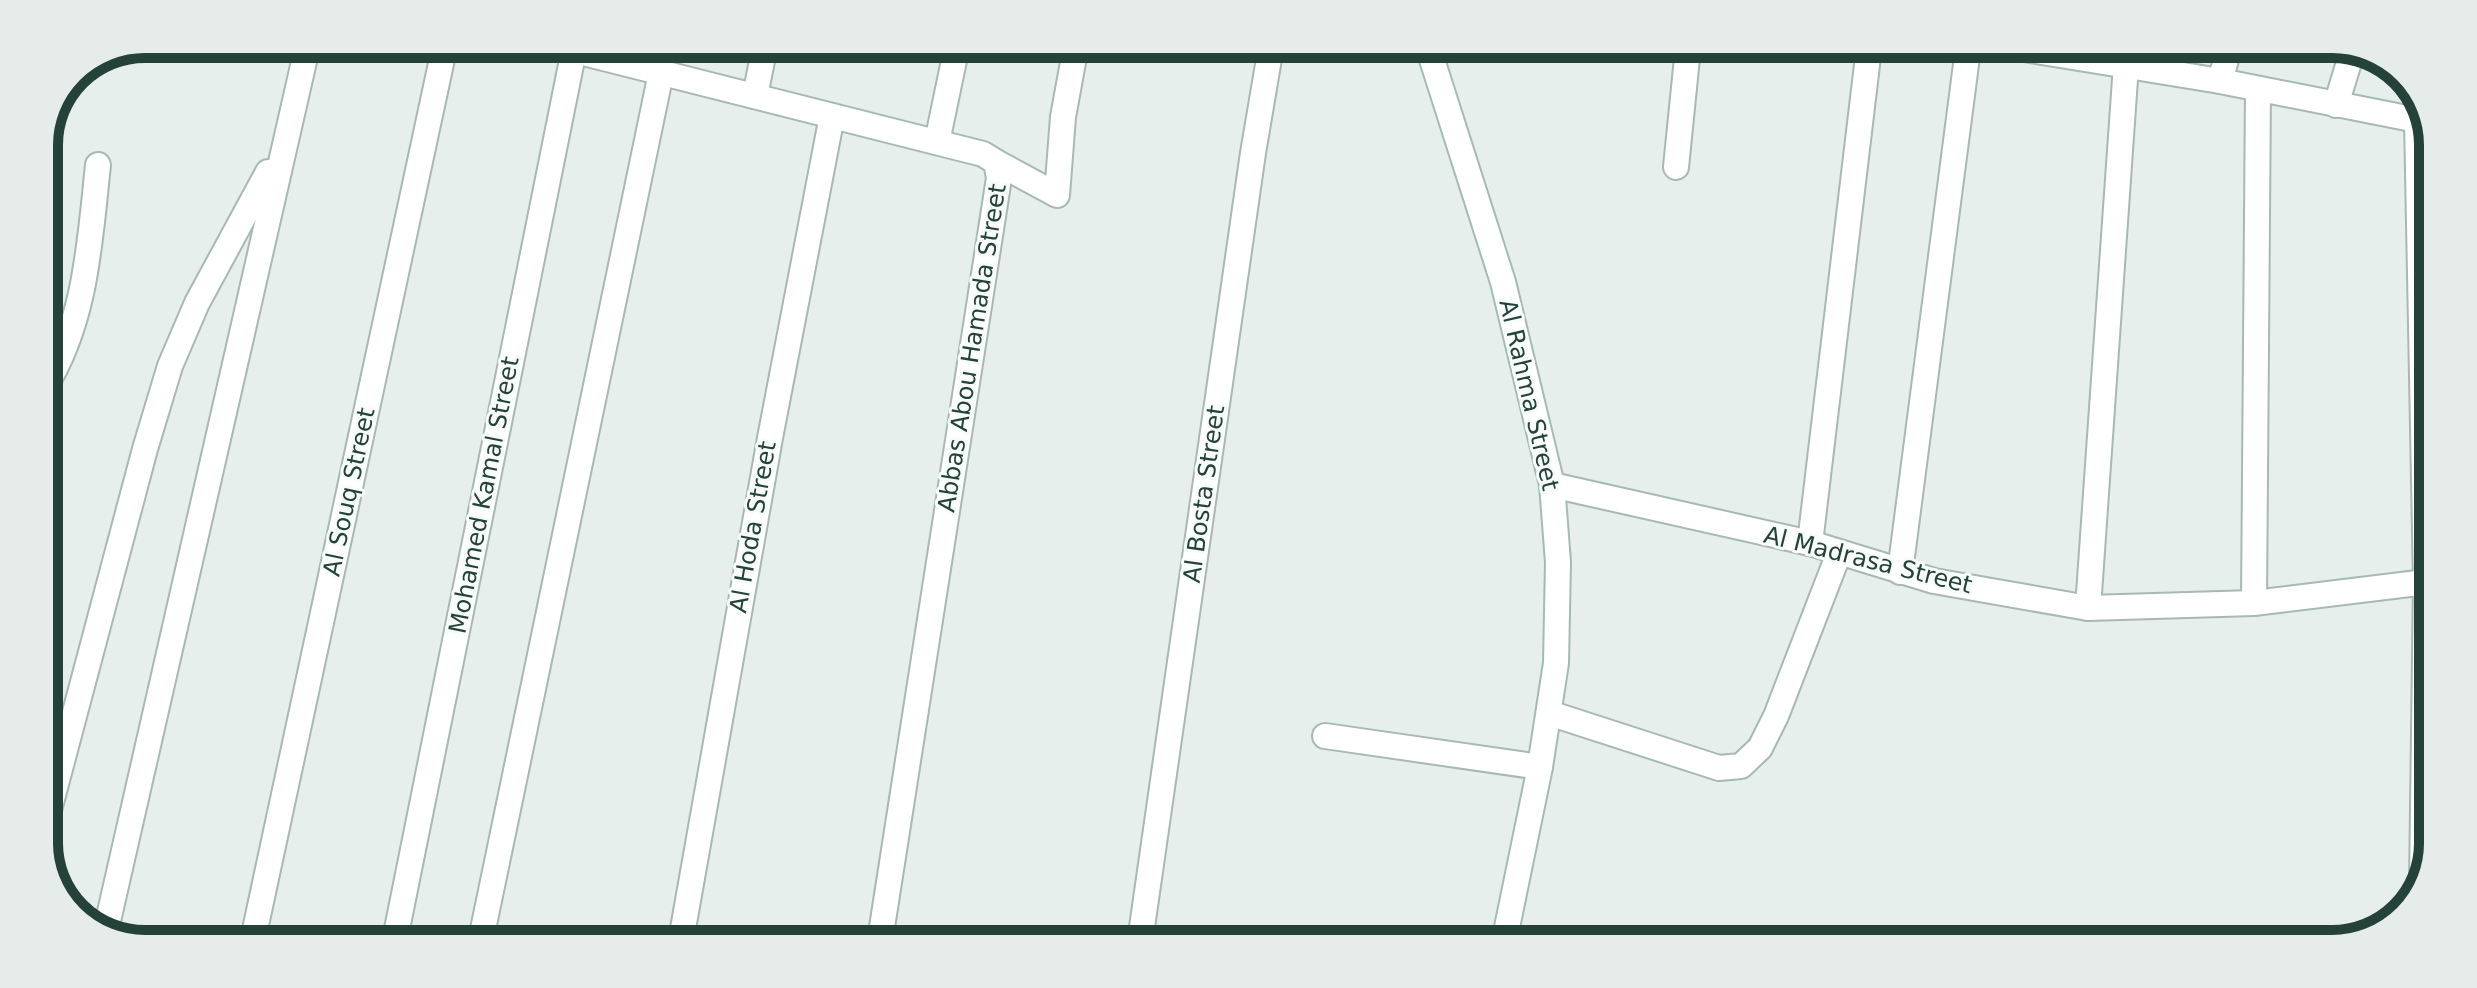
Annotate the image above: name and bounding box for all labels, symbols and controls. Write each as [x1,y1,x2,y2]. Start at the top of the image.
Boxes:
street label: Abbas Abou Hamada Street [932,182,1012,514]
street label: Al Rahma Street [1493,297,1565,493]
street label: Mohamed Kamal Street [443,354,525,636]
street label: Al Bosta Street [1178,403,1230,585]
street label: Al Souq Street [317,405,381,579]
street label: Al Hoda Street [724,439,782,615]
street label: Al Madrasa Street [1761,521,1975,599]

